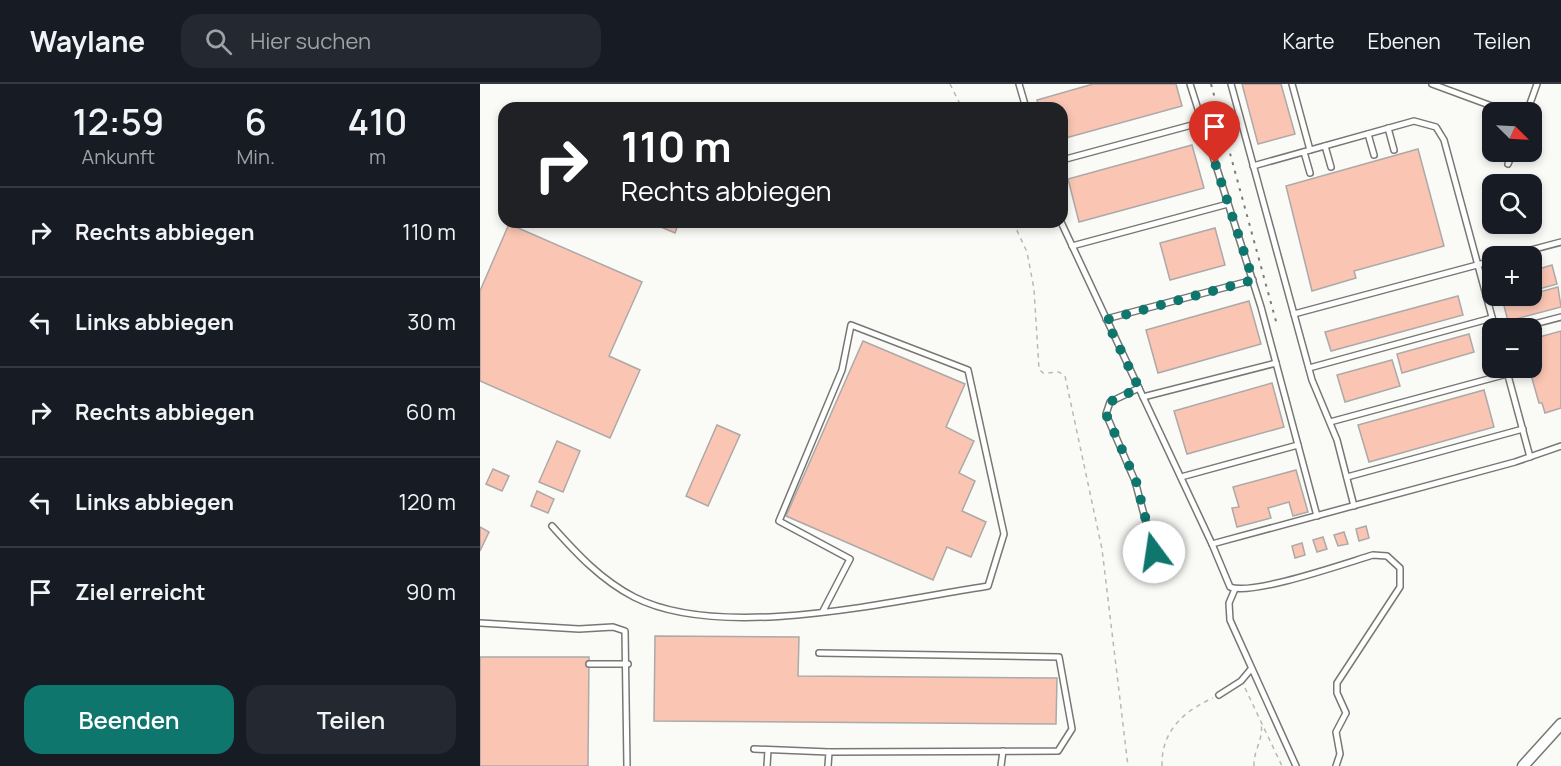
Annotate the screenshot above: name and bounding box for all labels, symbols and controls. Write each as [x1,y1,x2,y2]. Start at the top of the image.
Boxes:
search box [181,14,601,68]
text: Waylane [30,22,145,60]
icon: search [202,25,235,58]
text: Hier suchen [250,26,371,56]
text: Karte [1282,27,1334,55]
text: Ebenen [1367,27,1441,55]
text: Teilen [1474,27,1531,55]
text: 12:59 [73,97,164,146]
text: 6 [245,97,267,146]
text: 410 [347,97,407,146]
pin [1189,101,1240,163]
north arrow [1482,102,1542,162]
map controls [1482,102,1542,378]
icon: arrive [1198,110,1231,143]
text: 110 m [621,117,732,175]
icon: right [522,126,600,204]
text: Ankunft [82,143,155,170]
text: Min. [237,143,275,170]
text: m [369,143,386,170]
text: Rechts abbiegen [621,172,832,209]
button: search [1482,174,1542,234]
icon: right [24,216,57,249]
text: Rechts abbiegen [75,217,254,247]
text: 110 m [402,217,456,247]
button: + [1482,246,1542,306]
icon: left [24,306,57,339]
text: Links abbiegen [75,307,234,337]
text: 30 m [407,307,456,337]
button: − [1482,318,1542,378]
icon: right [24,396,57,429]
text: Rechts abbiegen [75,397,254,427]
text: 60 m [406,397,456,427]
icon: left [24,486,57,519]
text: Links abbiegen [75,487,234,517]
text: 120 m [398,487,456,517]
position arrow [1122,520,1186,584]
icon: arrive [24,576,57,609]
text: Ziel erreicht [75,577,206,607]
text: 90 m [406,577,456,607]
button: Beenden [24,685,234,754]
button: Teilen [246,685,456,754]

